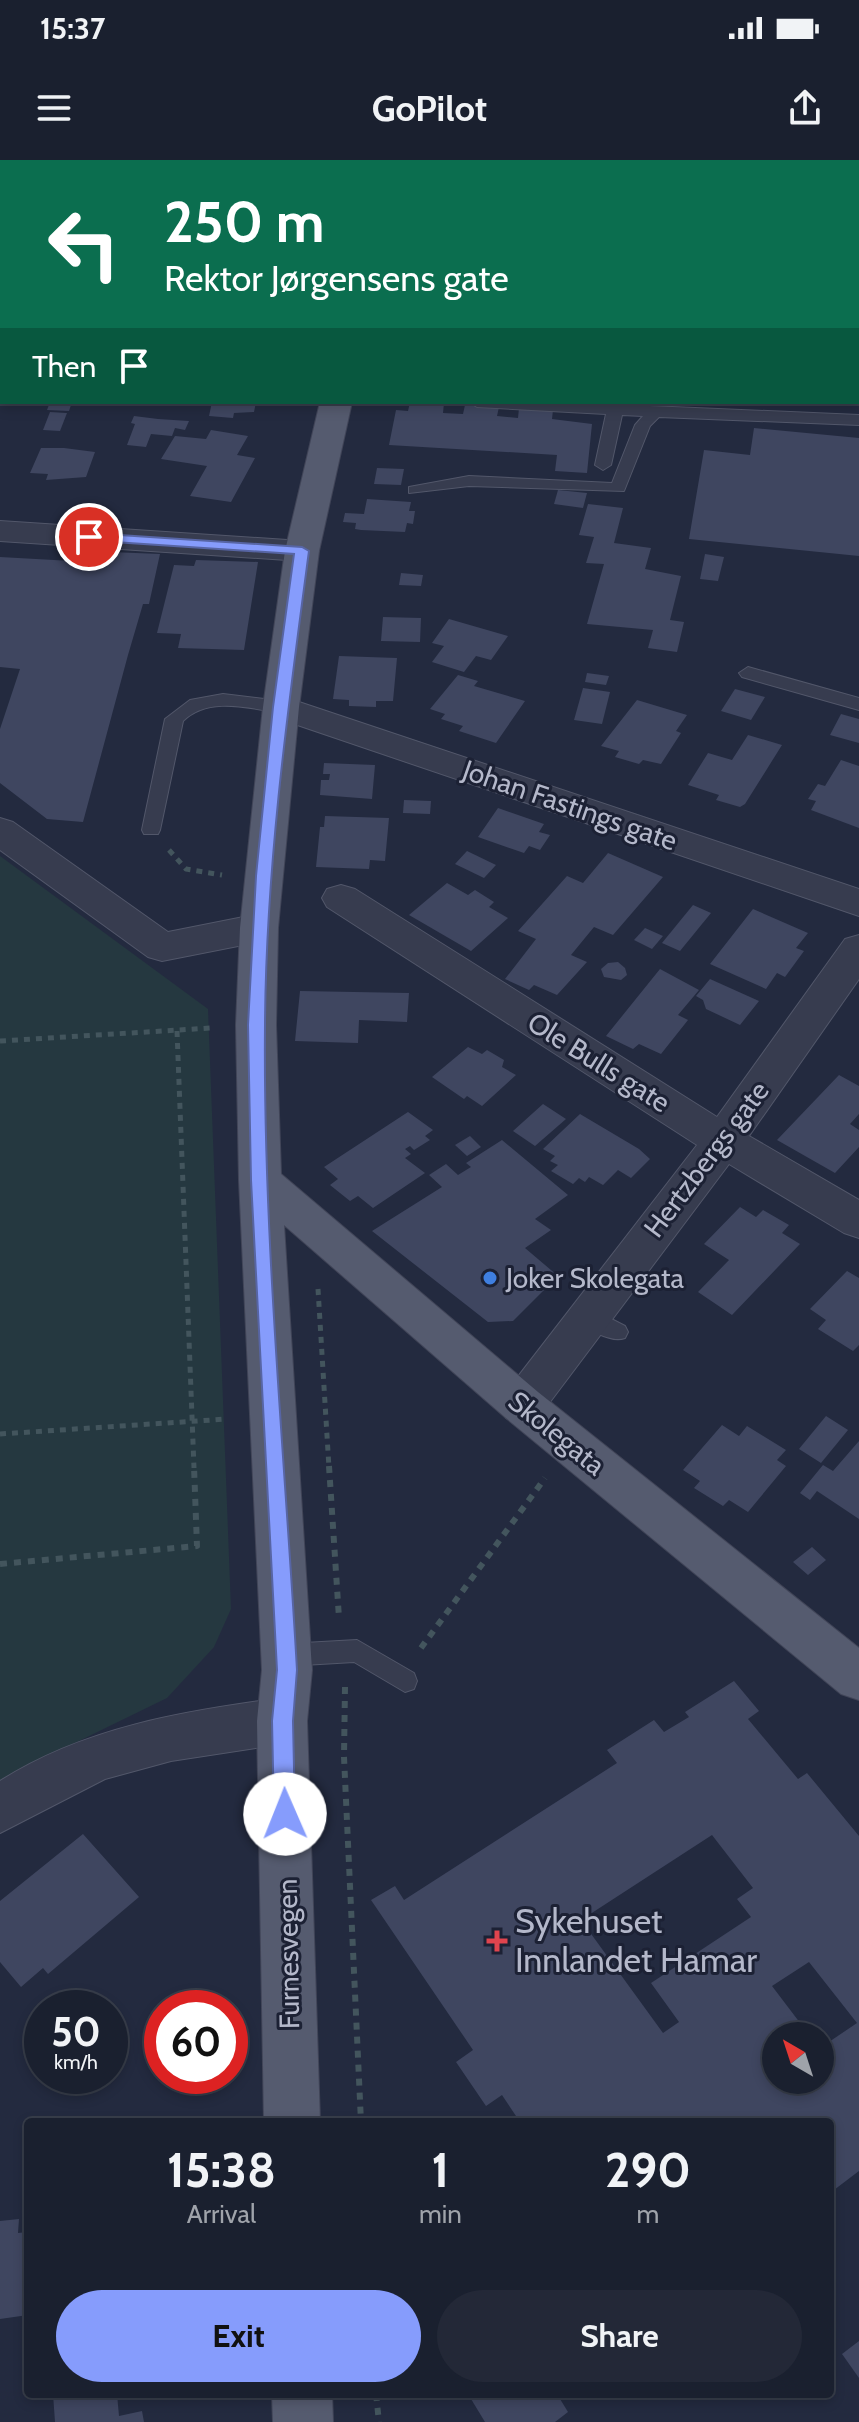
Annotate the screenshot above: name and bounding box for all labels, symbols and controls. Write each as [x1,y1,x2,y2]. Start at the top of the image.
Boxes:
text: 15:37 [40,10,105,47]
icon: menu [32,86,76,130]
text: GoPilot [372,86,487,130]
icon: share [783,86,827,130]
text: 250 m [164,188,325,256]
icon: left [32,192,136,296]
text: Rektor Jørgensens gate [164,256,509,300]
icon: arrive [112,344,156,388]
text: Then [32,348,96,385]
pin [55,503,123,571]
icon: arrive [67,515,111,559]
street label: Johan Fastings gate [457,752,682,858]
street label: Ole Bulls gate [521,1005,677,1119]
street label: Hertzbergs gate [636,1074,776,1244]
place label: Joker Skolegata [505,1261,684,1295]
marker: Joker Skolegata [481,1269,499,1287]
street label: Skolegata [502,1384,613,1483]
position arrow [243,1772,327,1856]
street label: Furnesvegen [270,1878,306,2030]
place label: Sykehuset Innlandet Hamar [515,1900,757,1981]
marker: Sykehuset Innlandet Hamar [486,1930,508,1952]
speed limit sign: 60 [144,1990,248,2094]
text: 50 [51,2007,101,2056]
north arrow [762,2022,834,2094]
map controls [762,2022,834,2094]
text: km/h [54,2050,98,2074]
text: 15:38 [167,2141,276,2199]
text: 1 [431,2141,449,2199]
text: 290 [605,2141,691,2199]
text: Arrival [187,2198,256,2230]
text: min [419,2198,462,2230]
text: m [636,2198,659,2230]
button: Exit [56,2290,421,2382]
button: Share [437,2290,802,2382]

